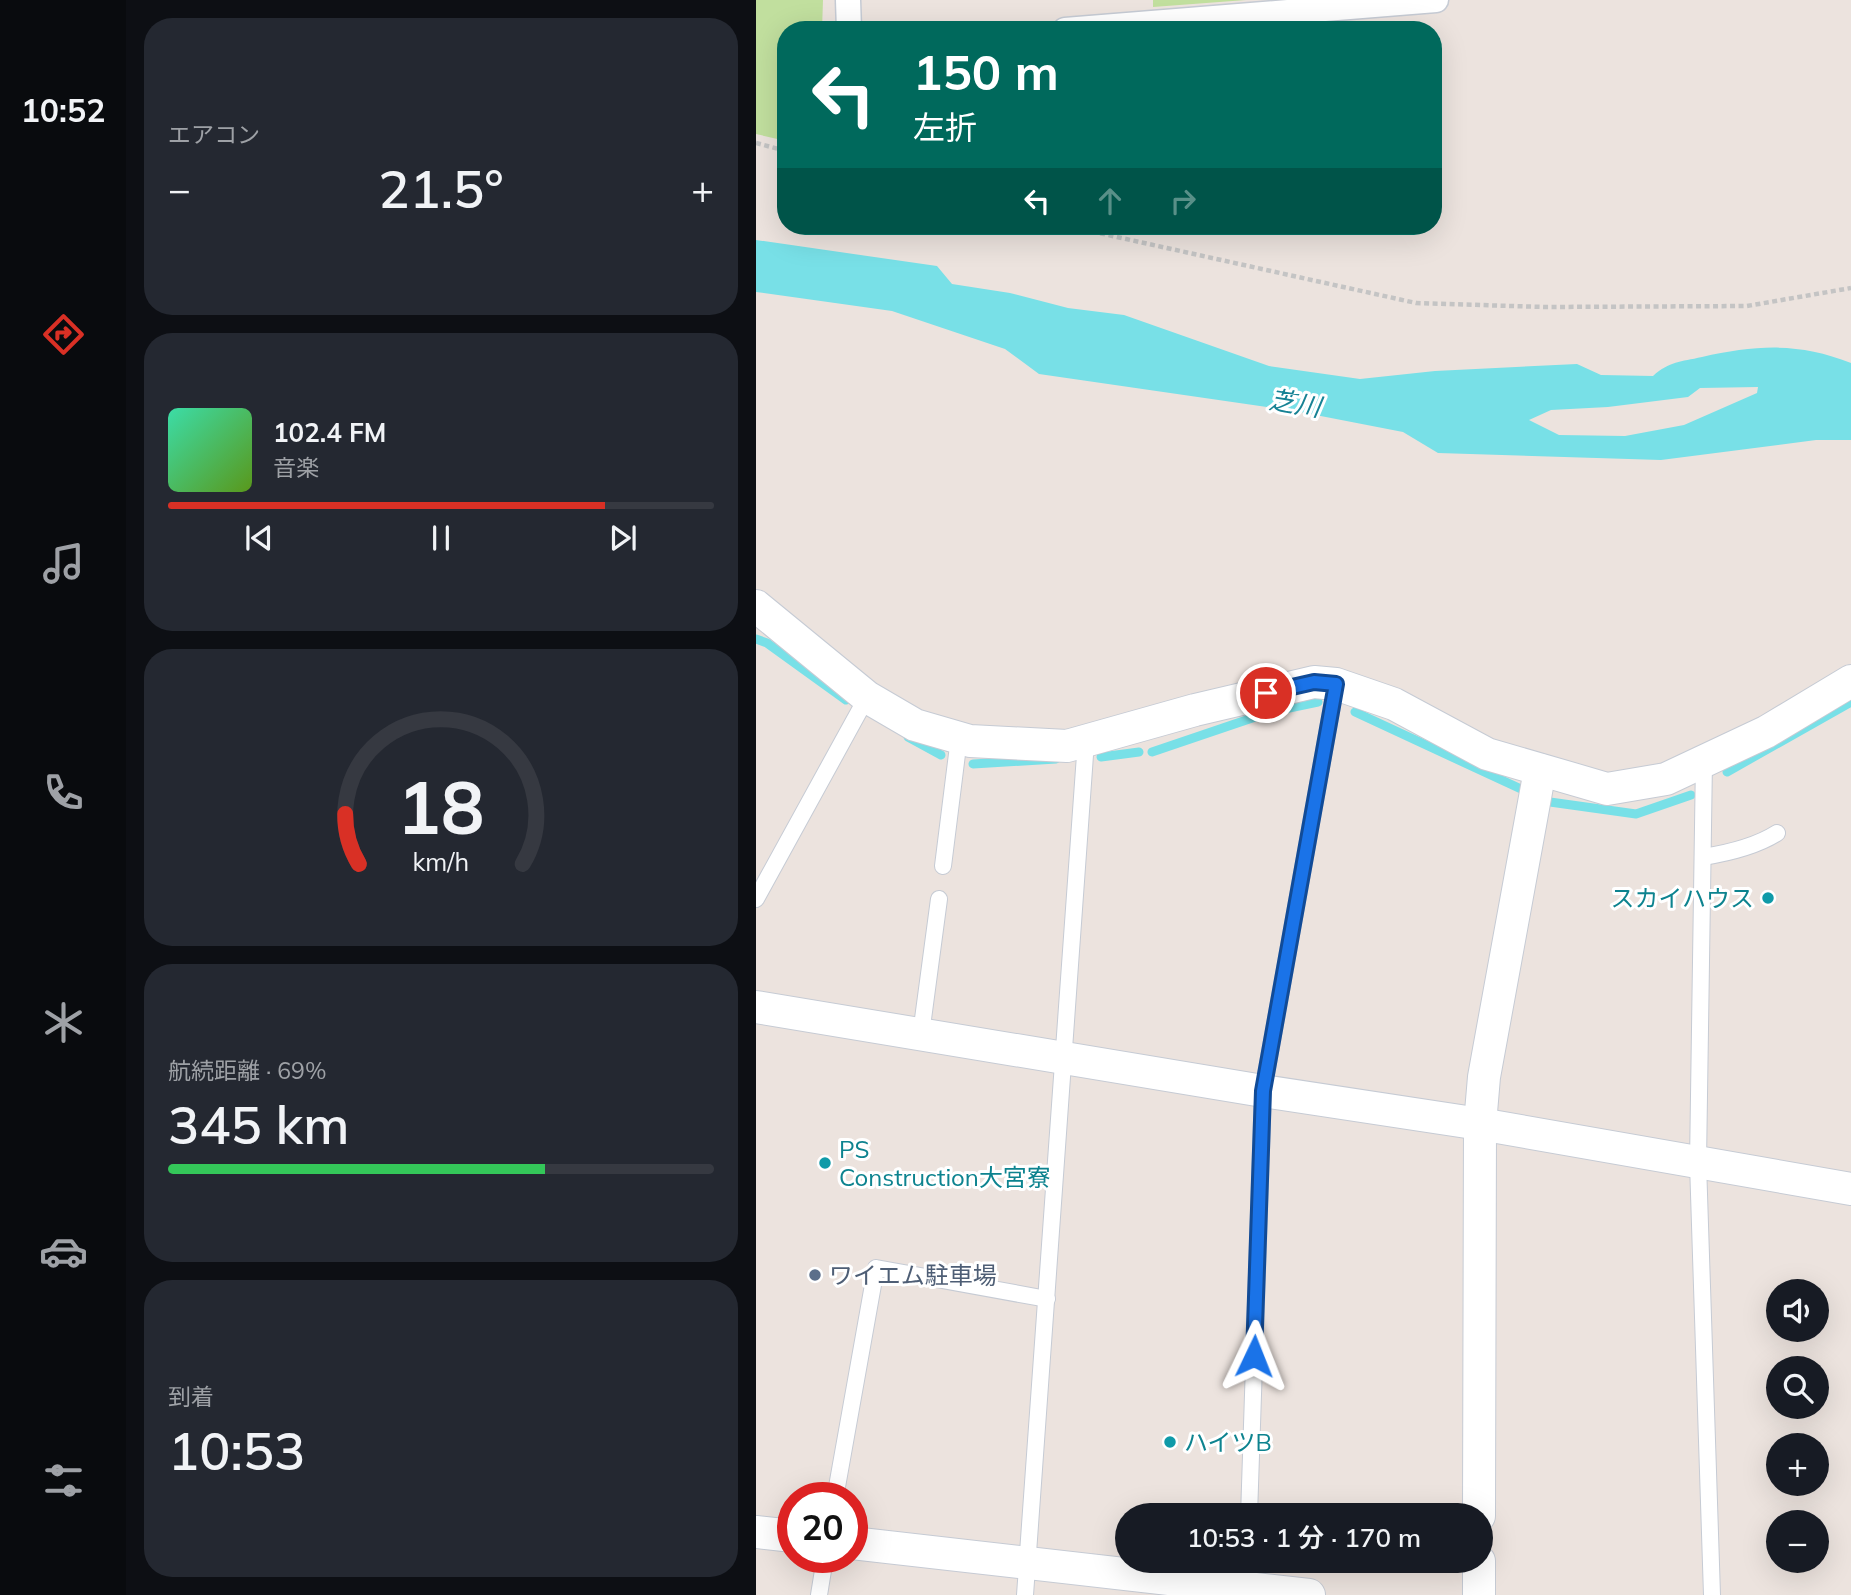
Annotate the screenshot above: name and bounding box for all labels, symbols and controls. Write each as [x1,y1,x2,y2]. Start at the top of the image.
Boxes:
text: 150 m [913,41,1059,102]
icon: left [798,49,889,140]
text: 10:52 [21,90,105,130]
text: 左折 [913,107,977,147]
text: エアコン [168,120,260,149]
text: 21.5° [378,156,504,221]
text: − [168,165,191,213]
text: + [691,165,714,213]
icon: left [1018,182,1056,220]
icon: ahead [1091,182,1129,220]
icon: right [1164,182,1202,220]
icon: directions [39,310,88,359]
water label: 芝川 [1267,383,1326,424]
text: 102.4 FM [273,416,386,449]
text: 音楽 [273,453,319,482]
icon: previous [240,519,278,557]
icon: pause [422,519,460,557]
icon: next [604,519,642,557]
icon: music [39,539,88,588]
pin [1236,663,1296,723]
icon: arrive [1247,674,1285,712]
text: 18 [397,761,485,852]
icon: phone [39,768,88,817]
text: km/h [413,845,469,876]
place label: スカイハウス [1610,883,1754,913]
marker: スカイハウス [1760,890,1776,906]
icon: climate [39,998,88,1047]
text: 航続距離 · 69% [168,1056,326,1085]
text: 345 km [168,1092,349,1157]
place label: PS Construction大宮寮 [839,1134,1051,1192]
marker: PS Construction大宮寮 [817,1155,833,1171]
icon: car [39,1227,88,1276]
place label: ワイエム駐車場 [829,1260,997,1290]
marker: ワイエム駐車場 [807,1267,823,1283]
map controls [1766,1279,1829,1573]
button: sound [1766,1279,1829,1342]
position arrow [1217,1319,1291,1393]
button: search [1766,1356,1829,1419]
text: 到着 [168,1382,214,1411]
text: 10:53 [168,1418,305,1483]
place label: ハイツB [1184,1427,1272,1457]
button: + [1766,1433,1829,1496]
marker: ハイツB [1162,1434,1178,1450]
icon: filters [39,1456,88,1505]
speed limit sign: 20 [777,1482,868,1573]
button: − [1766,1510,1829,1573]
text: 10:53 · 1 分 · 170 m [1187,1521,1421,1554]

